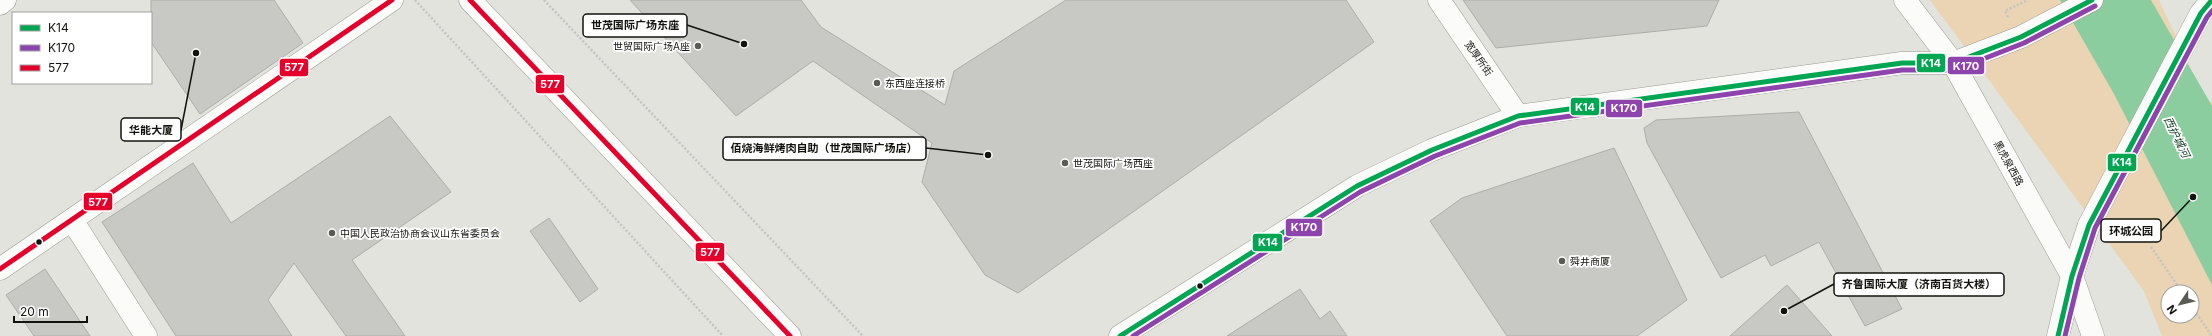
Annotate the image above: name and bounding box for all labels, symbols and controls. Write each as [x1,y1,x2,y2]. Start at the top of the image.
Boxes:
legend [12,12,152,84]
callout: 世茂国际广场东座 [583,14,687,37]
text: 世茂国际广场东座 [591,18,679,32]
text: K14 [48,20,69,35]
street label: 宽厚所街 [1463,38,1495,78]
text: K170 [48,40,75,55]
place label: 世贸国际广场A座 [613,40,690,52]
marker: 世贸国际广场A座 [693,41,703,51]
line badge: K14 [1916,53,1946,73]
text: K14 [1921,56,1941,70]
line badge: K170 [1947,56,1985,75]
line badge: 577 [279,58,309,77]
text: K170 [1953,59,1979,73]
text: 577 [48,60,69,75]
text: 577 [284,60,304,74]
line badge: 577 [535,74,565,94]
text: 577 [540,77,560,91]
place label: 东西座连接桥 [885,77,945,89]
marker: 东西座连接桥 [872,78,882,88]
line badge: K14 [1570,97,1600,116]
line badge: K170 [1605,99,1643,118]
text: K14 [1575,100,1595,114]
text: K170 [1611,101,1637,115]
water label: 西护城河 [2161,114,2194,162]
callout: 华能大厦 [121,118,181,141]
text: 华能大厦 [129,123,173,137]
callout: 佰烧海鲜烤肉自助（世茂国际广场店） [723,137,926,160]
street label: 黑虎泉西路 [1992,138,2026,188]
text: 佰烧海鲜烤肉自助（世茂国际广场店） [731,141,918,155]
line badge: K14 [2107,153,2137,172]
text: K14 [2112,155,2132,169]
place label: 世茂国际广场西座 [1073,157,1153,169]
marker: 世茂国际广场西座 [1060,158,1070,168]
line badge: 577 [83,192,113,211]
text: 577 [88,195,108,209]
line badge: K170 [1285,218,1323,237]
callout: 环城公园 [2101,219,2161,242]
text: K170 [1291,220,1317,234]
text: 环城公园 [2109,224,2153,238]
place label: 中国人民政治协商会议山东省委员会 [340,227,500,239]
marker: 中国人民政治协商会议山东省委员会 [327,228,337,238]
line badge: K14 [1252,233,1283,252]
text: K14 [1258,235,1278,249]
unlabelled marker [34,237,44,247]
line badge: 577 [695,242,725,262]
text: 577 [700,245,720,259]
place label: 舜井商厦 [1570,255,1610,267]
marker: 舜井商厦 [1557,256,1567,266]
callout: 齐鲁国际大厦（济南百货大楼） [1834,273,2004,296]
text: 齐鲁国际大厦（济南百货大楼） [1842,277,1996,291]
unlabelled marker [1195,281,1205,291]
north arrow [2160,284,2200,324]
scale bar [14,298,87,324]
text: N [2164,302,2180,317]
text: 20 m [20,304,49,319]

